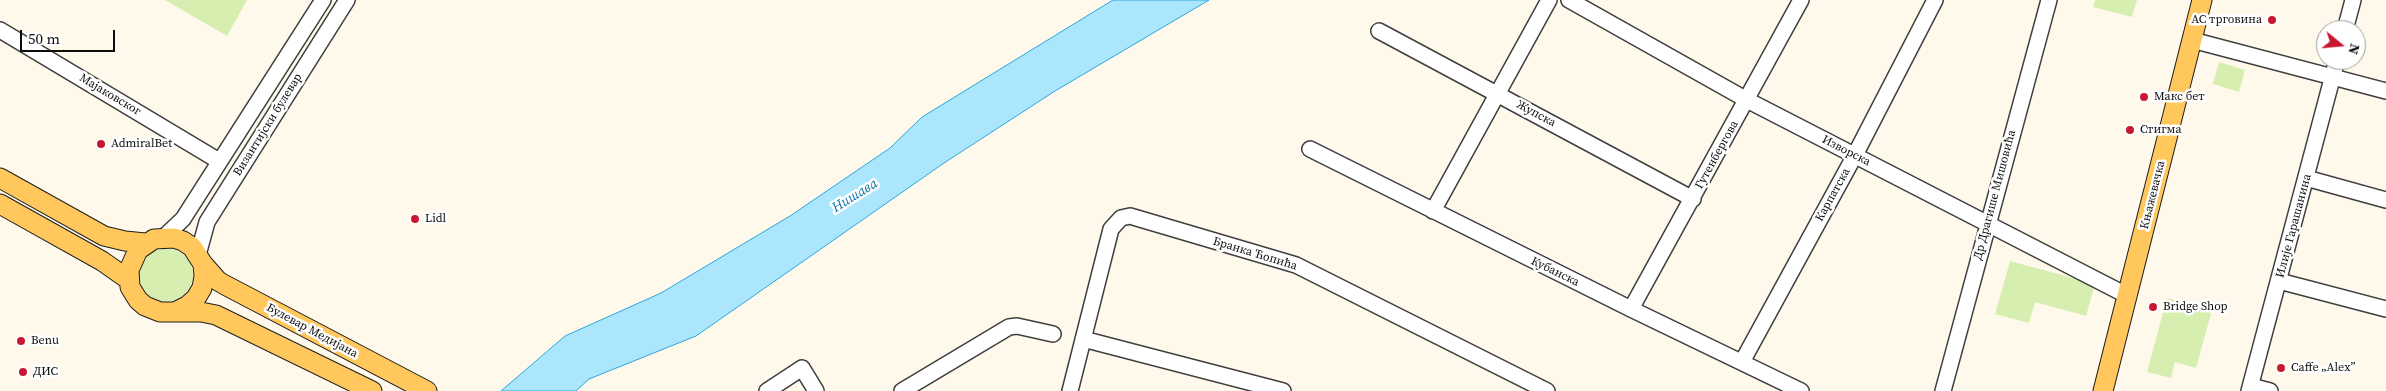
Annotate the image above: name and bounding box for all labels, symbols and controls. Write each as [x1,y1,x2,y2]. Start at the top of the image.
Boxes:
place label: АС трговина [2191,13,2262,27]
marker: АС трговина [2266,14,2278,26]
scale bar [22,20,118,52]
north arrow [2316,20,2366,70]
text: 50 m [28,28,60,49]
text: N [2343,41,2365,57]
street label: Мајаковског [77,71,143,119]
street label: Византијски булевар [231,71,305,179]
place label: Макс бет [2154,90,2205,104]
marker: Макс бет [2138,91,2150,103]
street label: Жупска [1514,98,1558,130]
street label: Гутенбергова [1692,118,1742,192]
place label: Стигма [2140,123,2182,137]
marker: Стигма [2124,124,2136,136]
street label: Др Драгише Мишовића [1971,128,2019,262]
street label: Изворска [1819,133,1873,169]
place label: AdmiralBet [111,137,172,151]
marker: AdmiralBet [95,138,107,150]
street label: Књажевачка [2138,159,2168,231]
street label: Карпатска [1812,166,1854,224]
street label: Илије Гарашанина [2273,173,2315,279]
water label: Нишава [829,175,881,217]
place label: Lidl [425,212,446,226]
marker: Lidl [409,213,421,225]
street label: Бранка Ћопића [1211,234,1299,274]
street label: Кубанска [1529,254,1581,290]
place label: Bridge Shop [2163,300,2228,314]
street label: Булевар Медијана [264,301,360,361]
marker: Bridge Shop [2147,301,2159,313]
place label: Benu [31,334,59,348]
marker: Benu [15,335,27,347]
place label: Caffe „Alex” [2291,361,2356,375]
marker: Caffe „Alex” [2275,362,2287,374]
place label: ДИС [33,365,58,379]
marker: ДИС [17,366,29,378]

